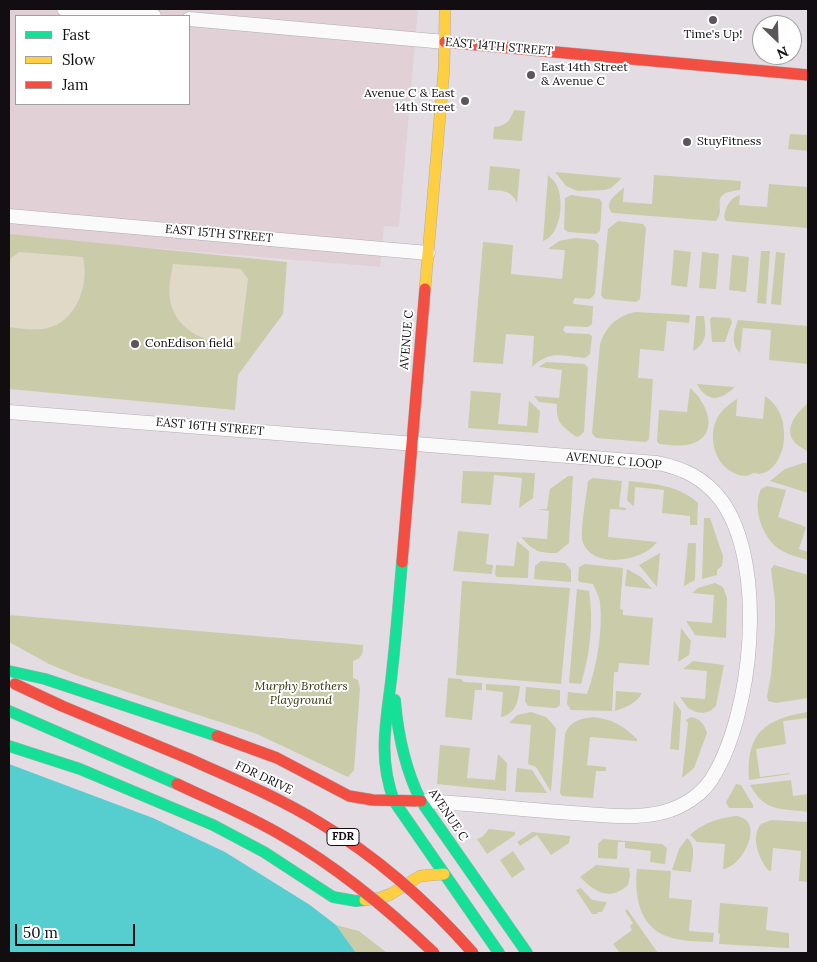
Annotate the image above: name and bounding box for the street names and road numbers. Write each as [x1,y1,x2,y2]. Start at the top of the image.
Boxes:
street label: EAST 14TH STREET [444,35,554,59]
street label: EAST 15TH STREET [164,222,274,246]
street label: AVENUE C [397,310,417,370]
street label: EAST 16TH STREET [155,415,265,439]
street label: AVENUE C LOOP [566,450,662,472]
street label: FDR DRIVE [233,758,295,798]
street label: AVENUE C [425,786,471,844]
road number: FDR [327,829,359,846]

